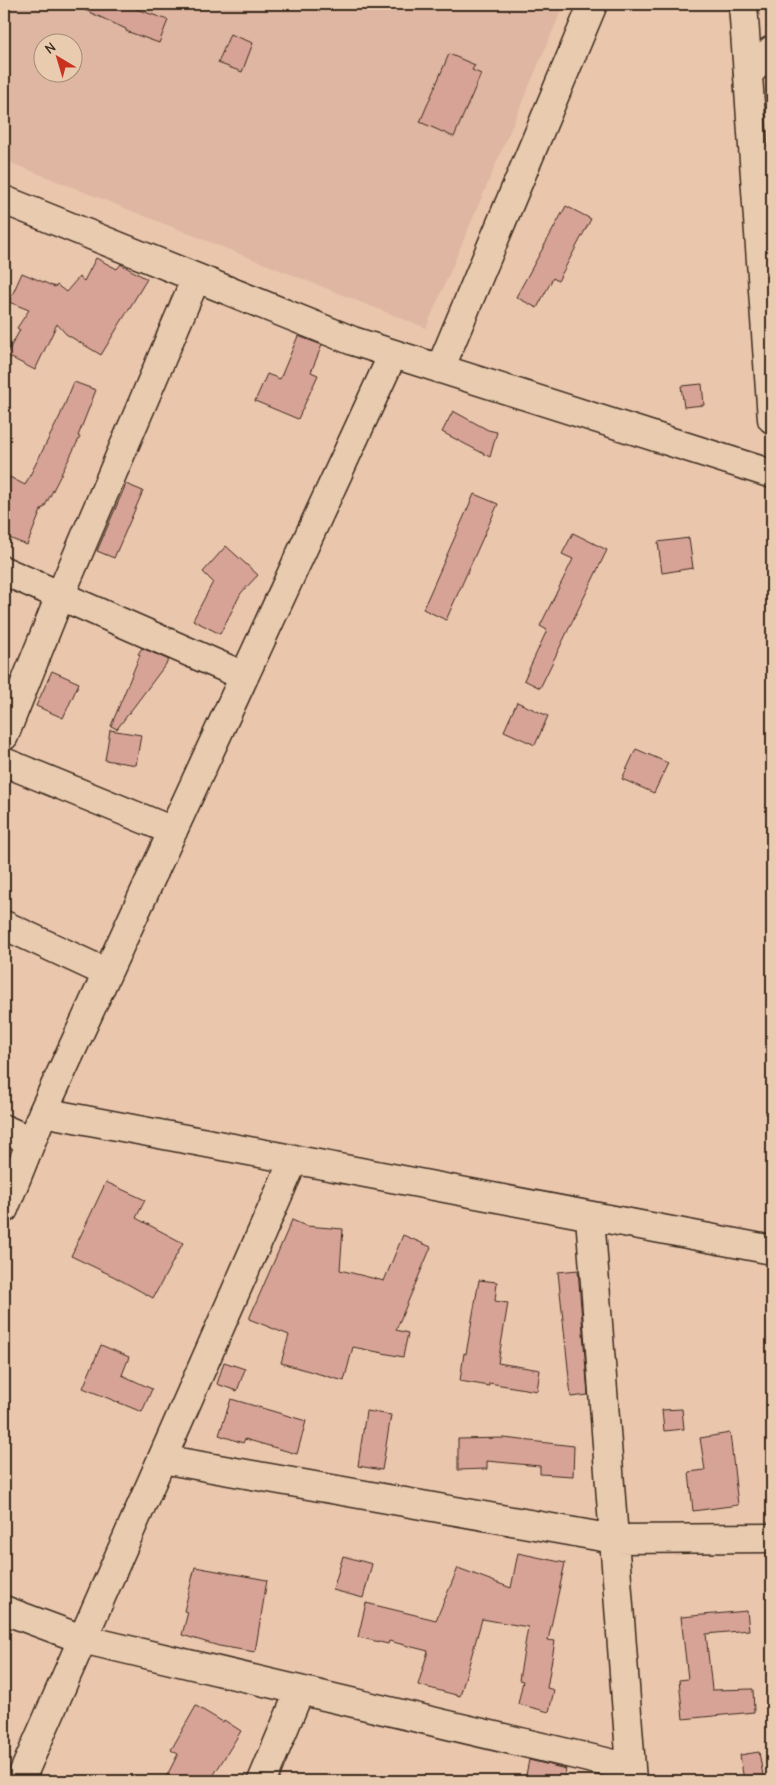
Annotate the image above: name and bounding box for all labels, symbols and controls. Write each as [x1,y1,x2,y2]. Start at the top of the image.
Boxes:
north arrow [32,32,82,82]
text: N [41,39,59,58]

